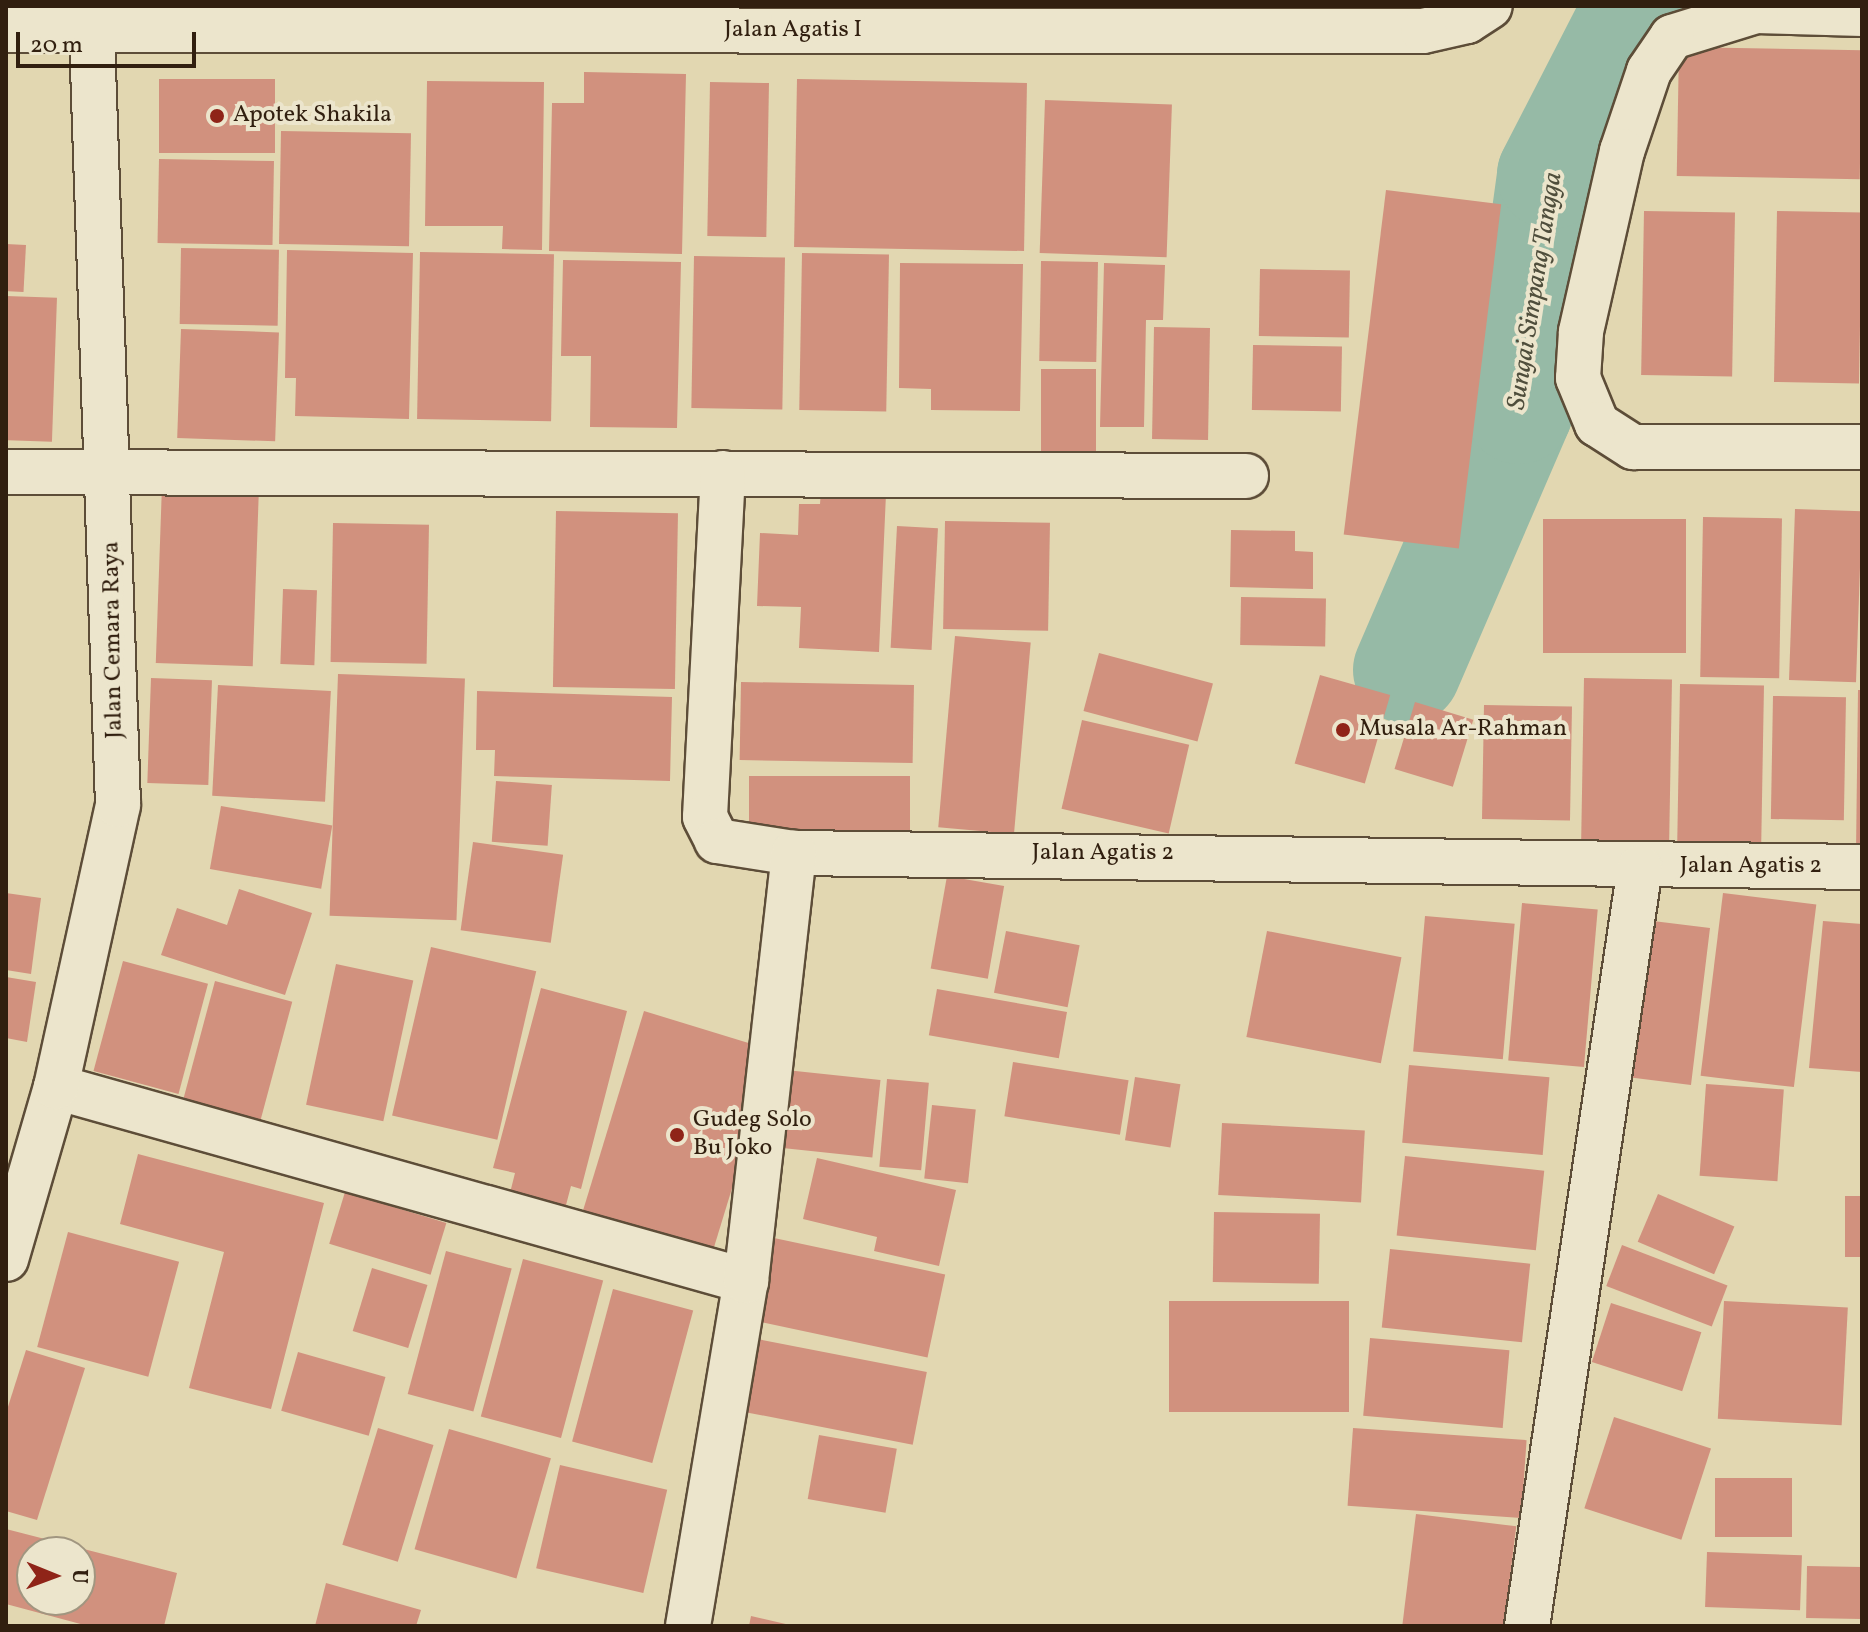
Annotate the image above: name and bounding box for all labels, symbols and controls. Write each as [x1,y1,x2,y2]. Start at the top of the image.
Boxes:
scale bar [20,16,200,66]
street label: Jalan Agatis I [724,17,862,45]
text: 20 m [30,29,83,63]
place label: Apotek Shakila [233,102,392,130]
marker: Apotek Shakila [208,107,226,125]
water label: Sungai Simpang Tangga [1502,170,1570,412]
street label: Jalan Cemara Raya [98,541,130,739]
place label: Musala Ar-Rahman [1359,716,1567,744]
marker: Musala Ar-Rahman [1334,721,1352,739]
street label: Jalan Agatis 2 [1032,840,1174,868]
street label: Jalan Agatis 2 [1680,853,1822,881]
place label: Gudeg Solo Bu Joko [693,1107,812,1163]
marker: Gudeg Solo Bu Joko [668,1126,686,1144]
north arrow [16,1536,96,1616]
text: U [63,1569,94,1584]

